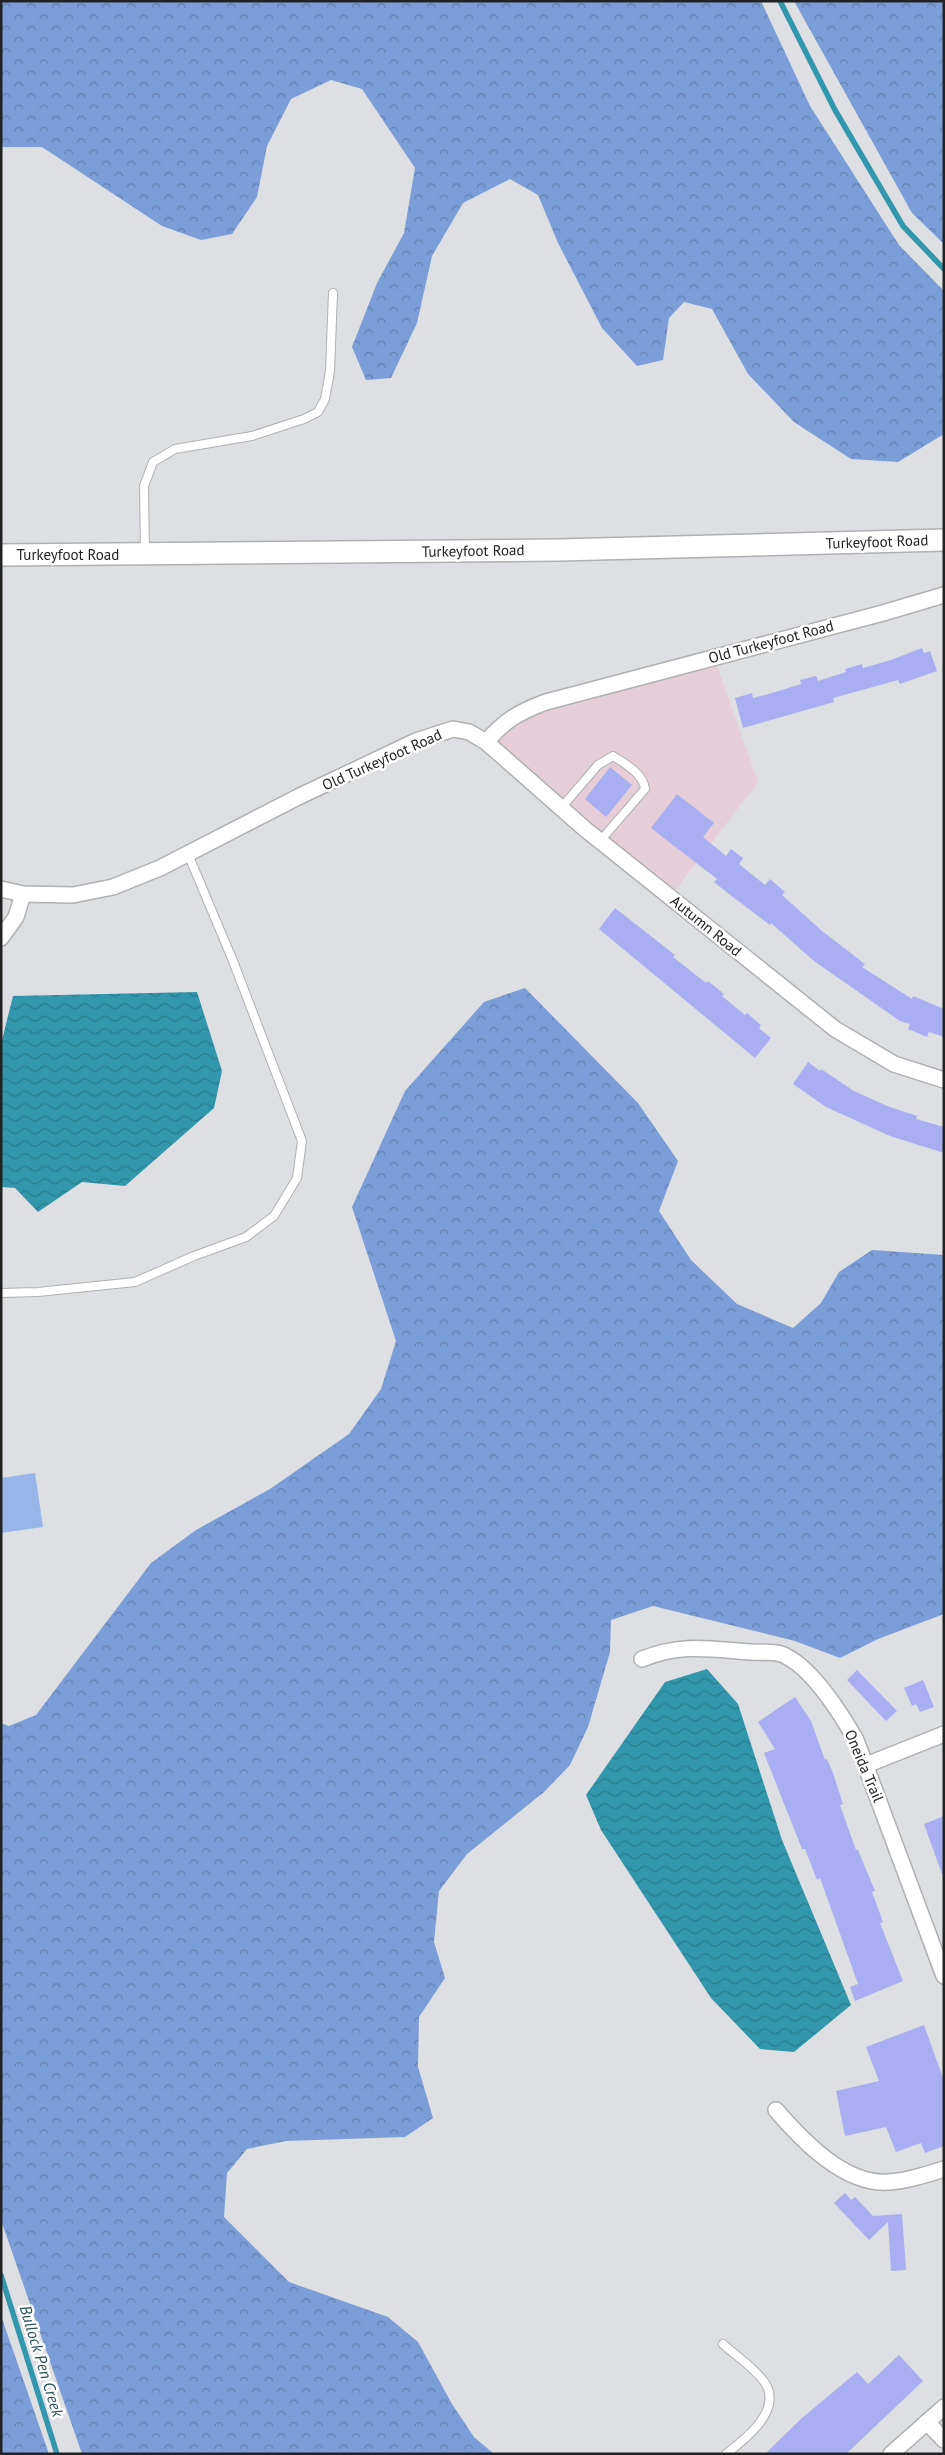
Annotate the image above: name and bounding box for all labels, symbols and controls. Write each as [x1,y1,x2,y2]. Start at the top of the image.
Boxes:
street label: Turkeyfoot Road [825,530,929,553]
street label: Turkeyfoot Road [421,540,525,561]
street label: Turkeyfoot Road [17,545,119,564]
street label: Old Turkeyfoot Road [706,616,836,667]
street label: Old Turkeyfoot Road [319,725,445,794]
street label: Autumn Road [667,891,746,960]
street label: Oneida Trail [841,1727,888,1805]
water label: Bullock Pen Creek [16,2303,69,2420]

